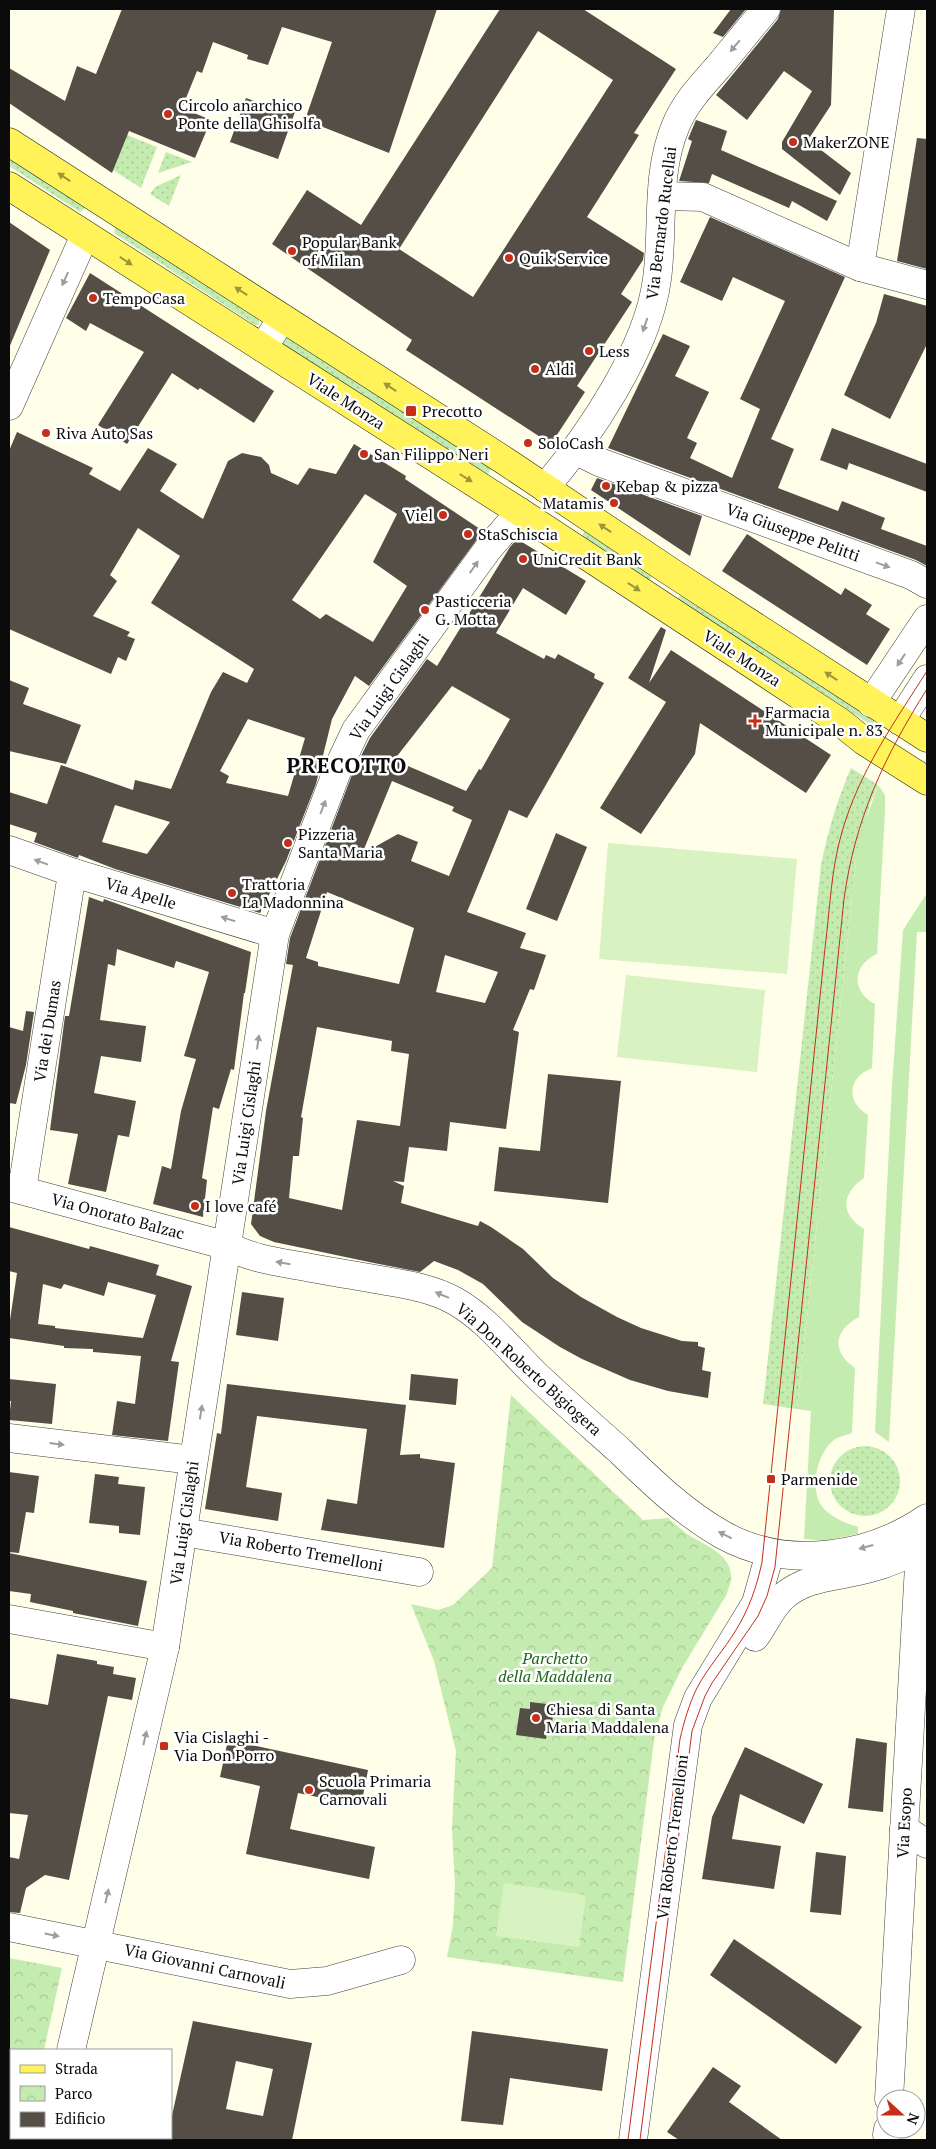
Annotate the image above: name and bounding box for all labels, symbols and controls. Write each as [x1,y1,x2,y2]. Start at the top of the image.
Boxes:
one-way arrow [730,40,741,52]
place label: Circolo anarchico Ponte della Ghisolfa [178,94,321,134]
marker: Circolo anarchico Ponte della Ghisolfa [162,108,174,120]
place label: MakerZONE [803,131,889,153]
marker: MakerZONE [787,136,799,148]
street label: Via Bernardo Rucellai [641,145,681,301]
one-way arrow [57,172,71,182]
place label: Popular Bank of Milan [302,231,397,271]
marker: Popular Bank of Milan [286,245,298,257]
place label: Quik Service [519,247,608,269]
marker: Quik Service [503,252,515,264]
one-way arrow [120,256,133,265]
one-way arrow [60,272,68,286]
one-way arrow [234,286,248,296]
place label: TempoCasa [103,287,185,309]
marker: TempoCasa [87,292,99,304]
one-way arrow [641,318,649,333]
place label: Less [599,340,630,362]
marker: Less [583,345,595,357]
place label: Aldi [545,358,575,380]
marker: Aldi [529,363,541,375]
street label: Viale Monza [303,368,389,434]
one-way arrow [384,383,397,392]
place label: Precotto [422,400,482,422]
marker: Precotto [404,404,418,418]
place label: Riva Auto Sas [56,422,153,444]
marker: Riva Auto Sas [40,427,52,439]
place label: SoloCash [538,432,604,454]
marker: SoloCash [522,437,534,449]
place label: San Filippo Neri [374,443,489,465]
marker: San Filippo Neri [358,448,370,460]
one-way arrow [460,473,473,482]
place label: Kebap & pizza [616,475,718,497]
marker: Kebap & pizza [600,480,612,492]
place label: Matamis [542,492,604,514]
marker: Matamis [608,497,620,509]
street label: Via Giuseppe Pelitti [723,498,863,567]
place label: Viel [404,504,433,526]
marker: Viel [437,509,449,521]
place label: StaSchiscia [478,523,558,545]
one-way arrow [598,523,611,533]
marker: StaSchiscia [462,528,474,540]
place label: UniCredit Bank [533,548,643,570]
marker: UniCredit Bank [517,553,529,565]
one-way arrow [469,561,480,574]
one-way arrow [876,561,891,569]
one-way arrow [627,582,641,592]
place label: Pasticceria G. Motta [435,590,512,630]
marker: Pasticceria G. Motta [419,604,431,616]
street label: Viale Monza [699,625,785,691]
street label: Via Luigi Cislaghi [344,629,434,745]
one-way arrow [896,653,906,667]
one-way arrow [824,671,837,681]
place label: Farmacia Municipale n. 83 [765,701,883,741]
marker: Farmacia Municipale n. 83 [749,715,761,727]
district label: PRECOTTO [287,751,407,779]
one-way arrow [319,799,327,814]
place label: Pizzeria Santa Maria [298,823,383,863]
marker: Pizzeria Santa Maria [282,837,294,849]
one-way arrow [33,857,48,865]
street label: Via Apelle [103,872,179,914]
place label: Trattoria La Madonnina [242,873,344,913]
marker: Trattoria La Madonnina [226,887,238,899]
one-way arrow [221,915,236,923]
street label: Via dei Dumas [28,979,66,1083]
one-way arrow [254,1034,262,1050]
street label: Via Luigi Cislaghi [226,1059,266,1187]
street label: Via Onorato Balzac [49,1188,187,1244]
place label: I love café [205,1195,276,1217]
marker: I love café [189,1200,201,1212]
one-way arrow [275,1259,291,1267]
one-way arrow [435,1291,449,1299]
street label: Via Don Roberto Bigiogera [451,1298,607,1440]
one-way arrow [197,1403,205,1419]
one-way arrow [49,1440,65,1448]
street label: Via Luigi Cislaghi [164,1459,204,1587]
place label: Parmenide [781,1468,858,1490]
marker: Parmenide [765,1473,777,1485]
street label: Via Roberto Tremelloni [217,1526,385,1576]
one-way arrow [718,1531,732,1539]
one-way arrow [859,1543,874,1551]
park label: Parchetto della Maddalena [498,1647,612,1687]
place label: Chiesa di Santa Maria Maddalena [546,1698,669,1738]
marker: Chiesa di Santa Maria Maddalena [530,1712,542,1724]
place label: Via Cislaghi - Via Don Porro [174,1726,274,1766]
one-way arrow [141,1730,149,1745]
marker: Via Cislaghi - Via Don Porro [158,1740,170,1752]
street label: Via Roberto Tremelloni [651,1753,693,1921]
place label: Scuola Primaria Carnovali [319,1770,431,1810]
marker: Scuola Primaria Carnovali [303,1784,315,1796]
street label: Via Esopo [891,1787,917,1859]
one-way arrow [103,1888,111,1903]
one-way arrow [44,1931,60,1939]
street label: Via Giovanni Carnovali [122,1938,288,1994]
legend [10,2049,172,2139]
text: Strada [55,2058,98,2078]
text: Parco [55,2083,92,2103]
north arrow [876,2089,926,2139]
text: Edificio [55,2108,105,2128]
text: N [903,2110,924,2128]

